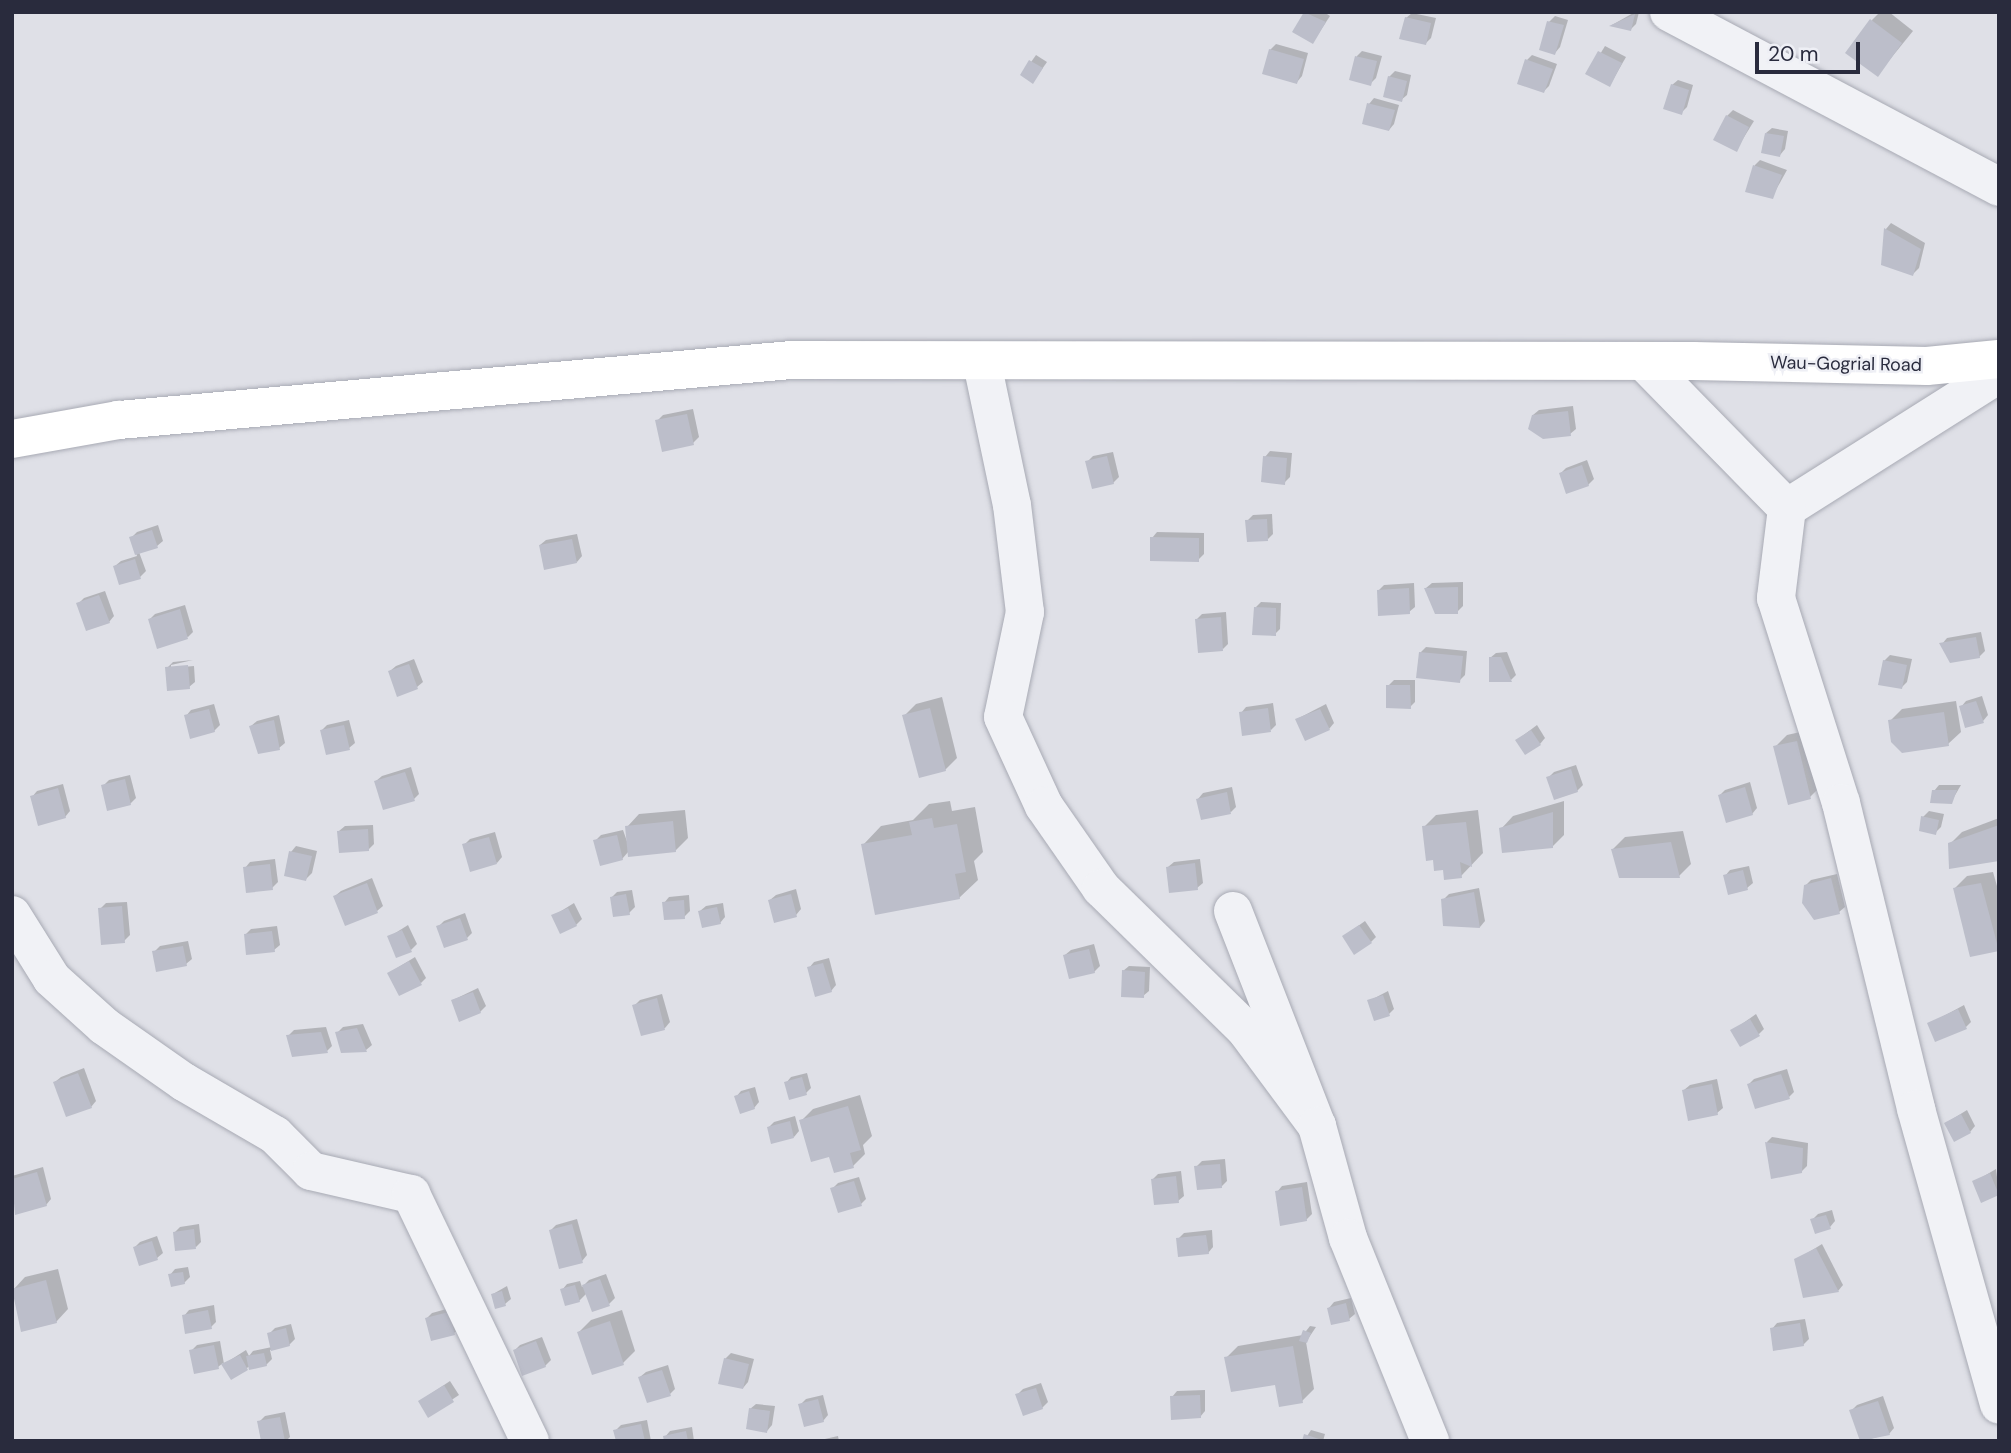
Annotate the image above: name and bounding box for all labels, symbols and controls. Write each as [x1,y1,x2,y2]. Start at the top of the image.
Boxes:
scale bar [1759,28,1864,72]
text: 20 m [1768,40,1819,68]
street label: Wau-Gogrial Road [1770,352,1922,376]

